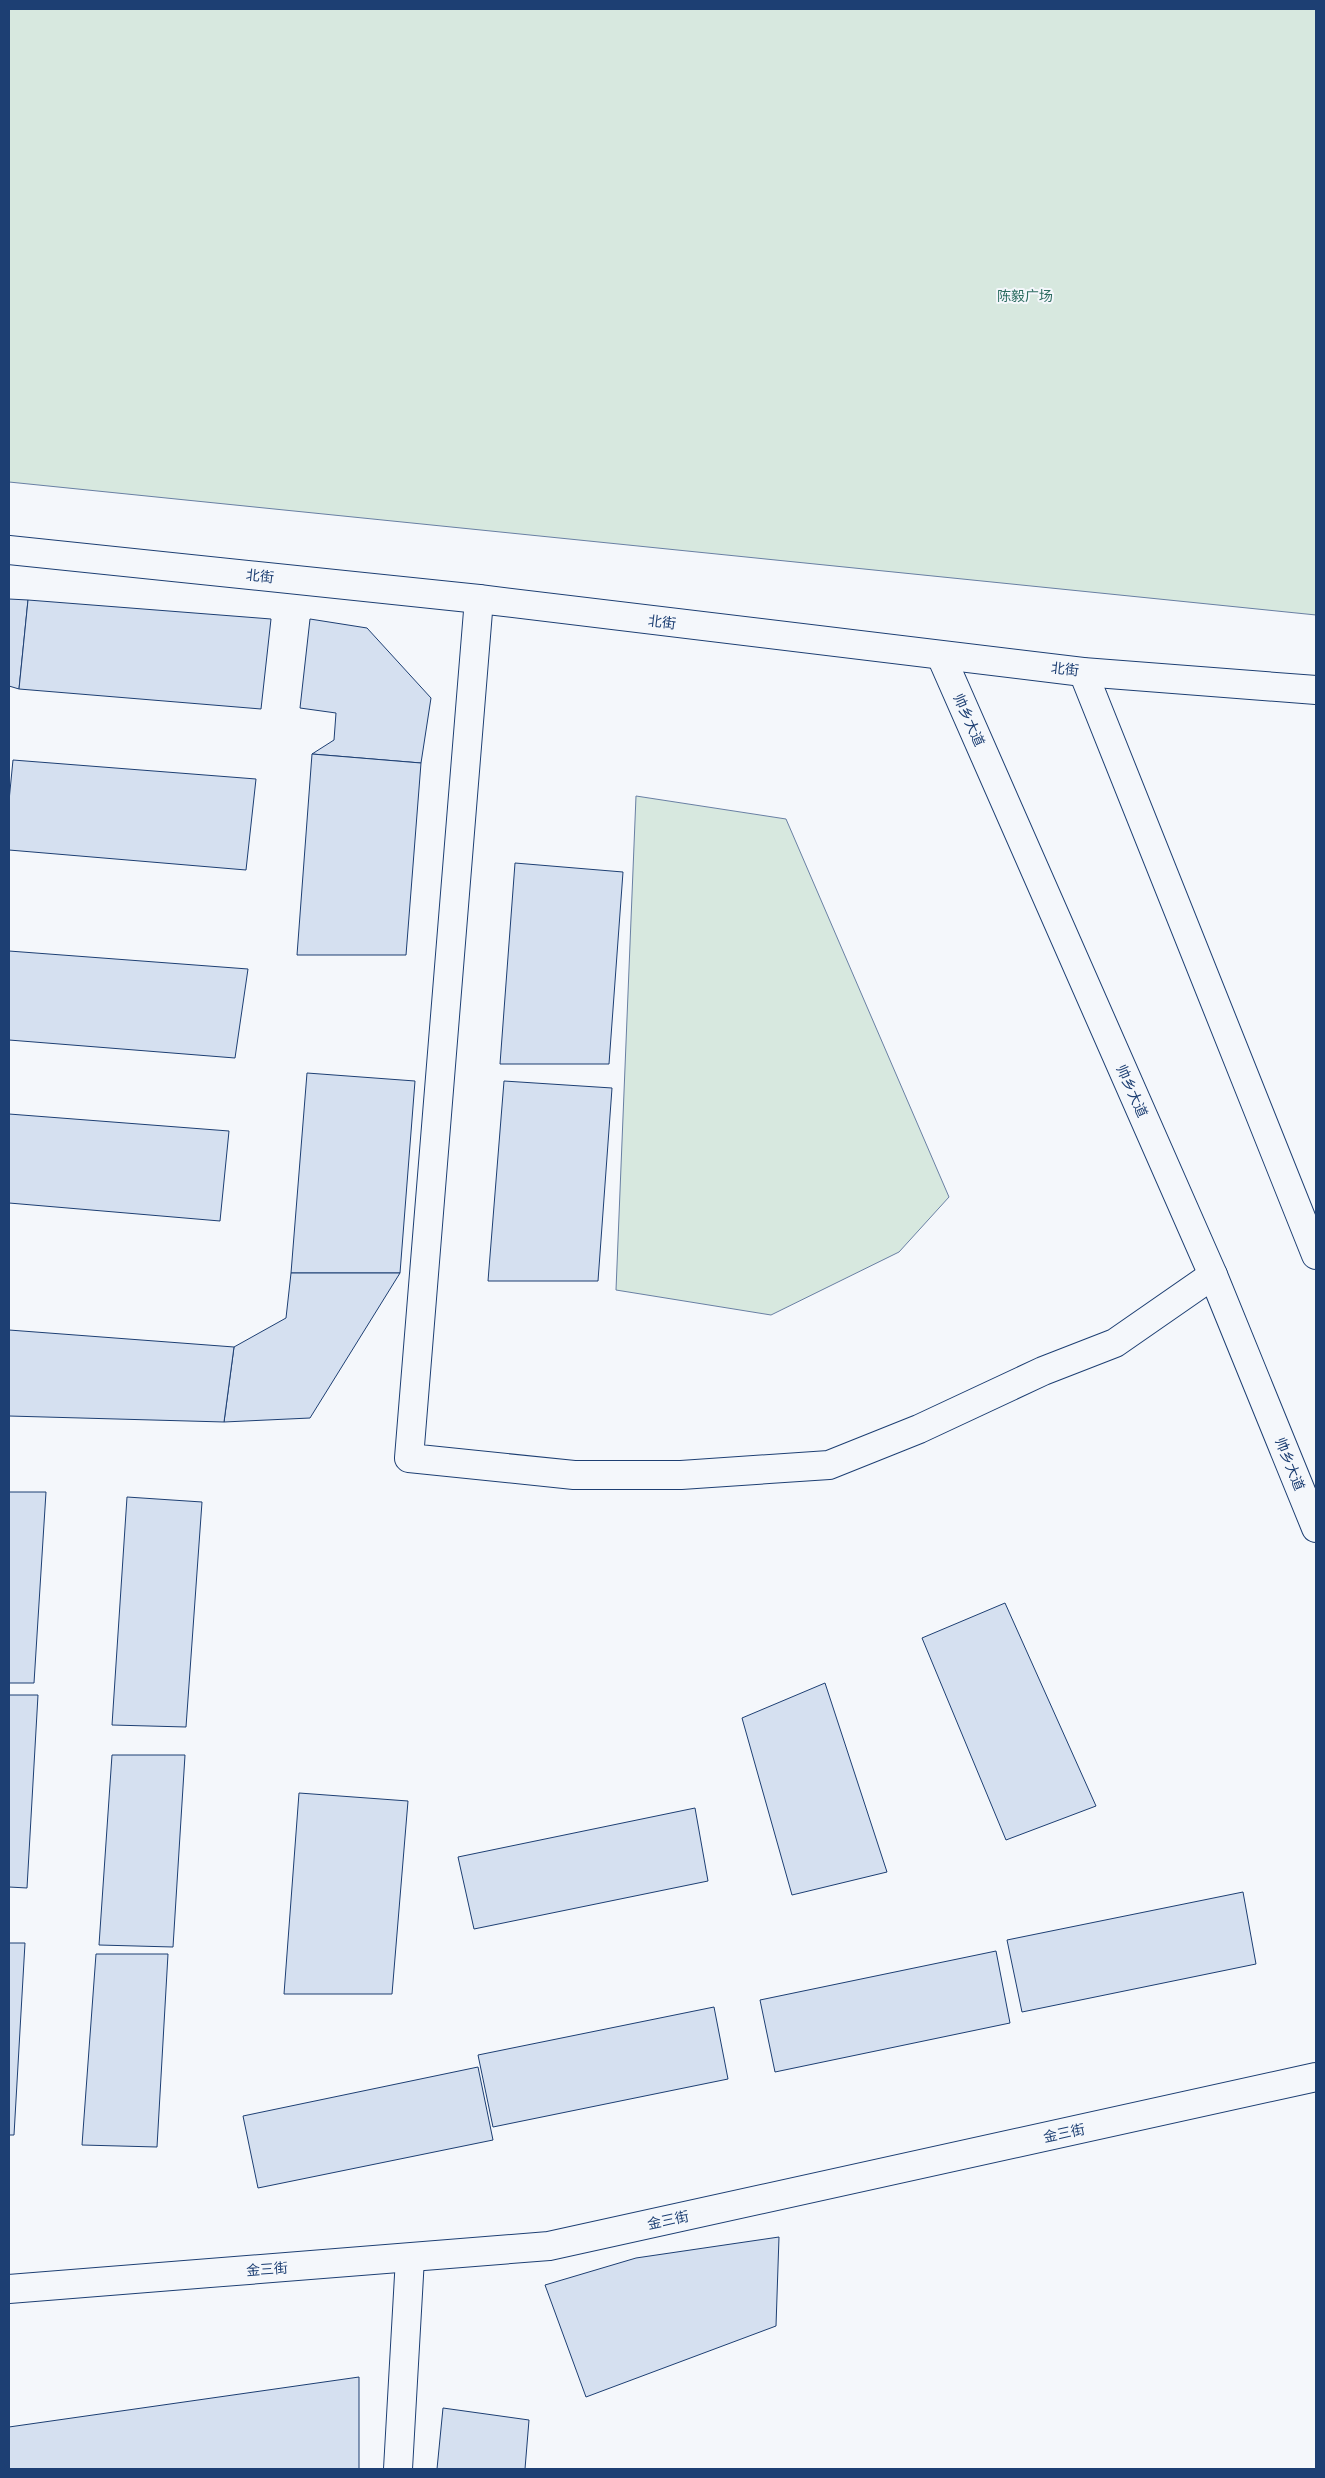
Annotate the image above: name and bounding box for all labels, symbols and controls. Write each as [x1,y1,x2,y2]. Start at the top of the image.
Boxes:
park label: 陈毅广场 [997,287,1053,305]
street label: 北街 [245,566,275,586]
street label: 北街 [647,611,677,633]
street label: 北街 [1050,659,1080,679]
street label: 帅乡大道 [949,691,989,749]
street label: 帅乡大道 [1112,1062,1152,1120]
street label: 帅乡大道 [1271,1435,1309,1493]
street label: 金三街 [1042,2120,1086,2146]
street label: 金三街 [646,2207,690,2233]
street label: 金三街 [245,2259,289,2279]

